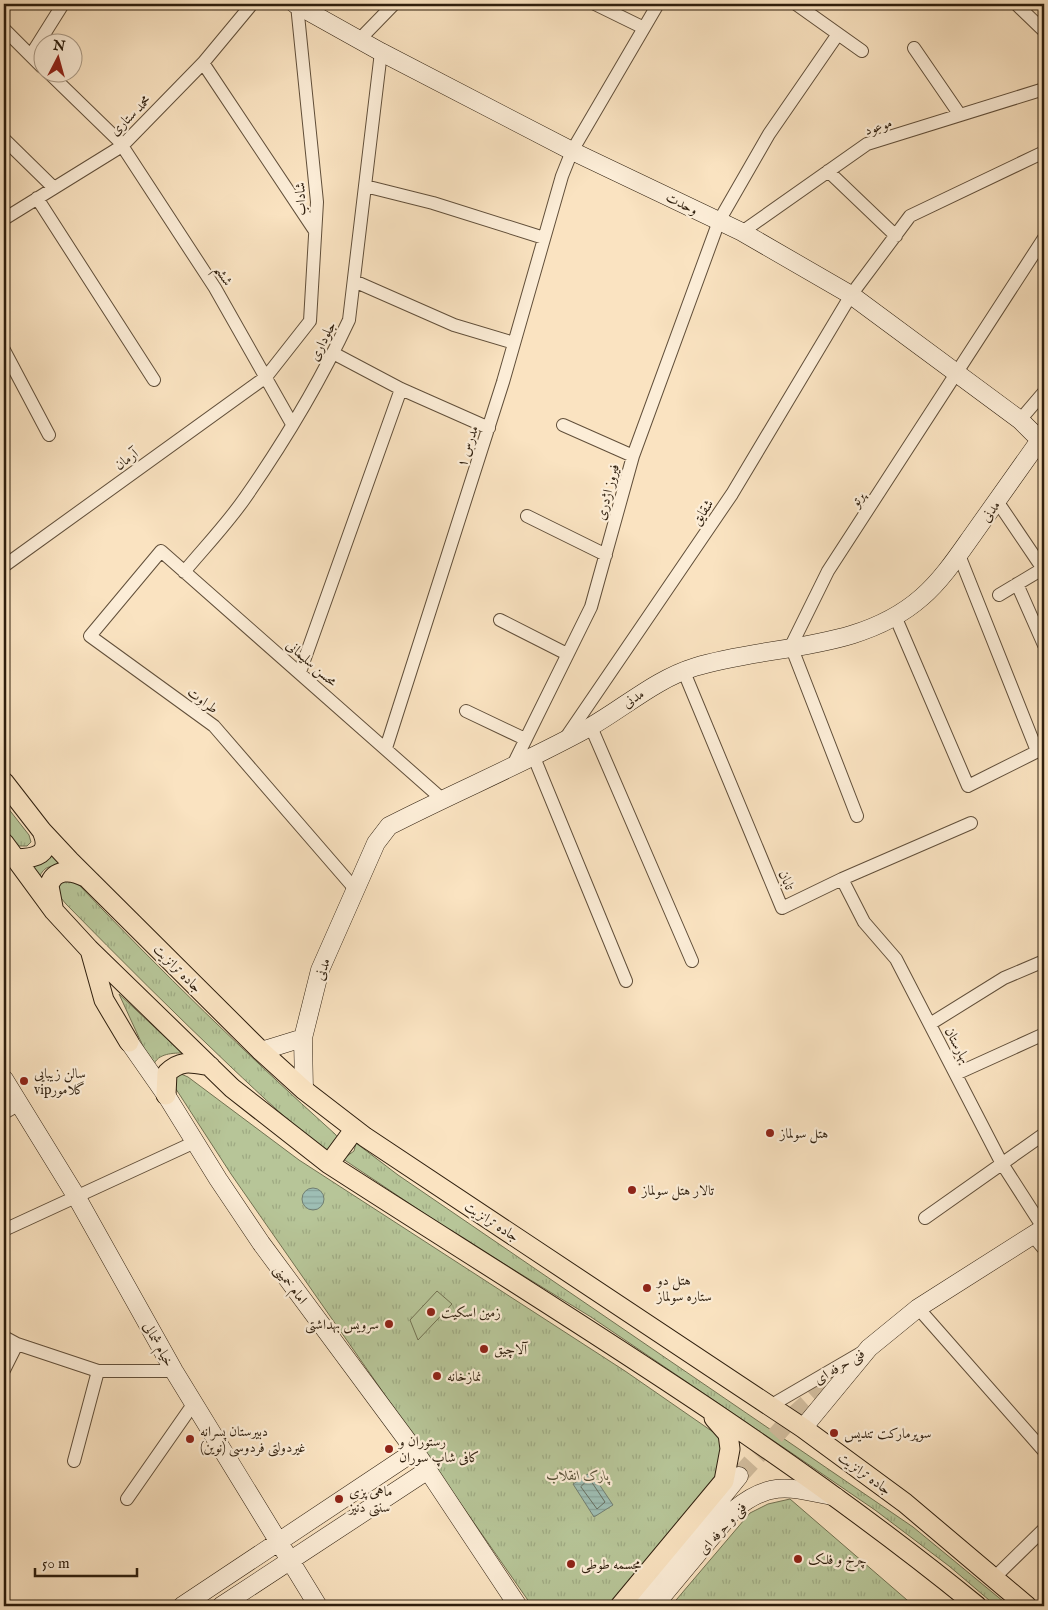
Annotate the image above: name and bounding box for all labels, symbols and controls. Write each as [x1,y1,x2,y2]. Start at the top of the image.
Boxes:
north arrow [32,32,82,82]
text: N [51,36,66,56]
street label: محمد ستاری [106,92,155,140]
street label: موعود [862,114,895,140]
street label: شاداب [291,182,311,216]
street label: وحدت [662,188,701,219]
street label: ششم [207,262,236,291]
street label: جلوداری [305,319,340,364]
street label: مدرس ۱ [453,423,483,469]
street label: آرمان [111,444,144,475]
street label: فیروز اژدری [592,462,624,522]
street label: پرتو [845,487,870,512]
street label: شقایق [688,496,718,529]
street label: مدنی [977,497,1005,526]
street label: محسن سلیمانی [282,637,341,691]
street label: طراوت [183,683,222,718]
street label: مدنی [619,685,648,712]
street label: تابان [774,868,798,893]
street label: جاده ترانزیت [149,941,205,997]
street label: مدنی [311,956,335,983]
street label: بهارستان [940,1024,974,1067]
place label: سالن زیبایی vipگلامور [34,1065,86,1099]
marker: سالن زیبایی vipگلامور [18,1075,30,1087]
place label: هتل سولماز [778,1125,828,1144]
marker: هتل سولماز [764,1127,776,1139]
place label: تالار هتل سولماز [640,1182,714,1201]
marker: تالار هتل سولماز [626,1184,638,1196]
street label: جاده ترانزیت [461,1198,522,1246]
street label: امام خمینی [267,1261,311,1310]
place label: هتل دو ستاره سولماز [655,1272,712,1306]
marker: هتل دو ستاره سولماز [641,1282,653,1294]
place label: زمین اسکیت [441,1304,501,1322]
marker: زمین اسکیت [425,1306,437,1318]
place label: سرویس بهداشتی [305,1316,379,1334]
marker: سرویس بهداشتی [383,1318,395,1330]
street label: خیام شمالی [136,1319,178,1371]
place label: آلاچیق [494,1341,529,1359]
marker: آلاچیق [478,1343,490,1355]
street label: فنی حرفه ای [811,1345,868,1389]
place label: نمازخانه [447,1368,482,1386]
marker: نمازخانه [431,1370,443,1382]
place label: دبیرستان پسرانه غیردولتی فردوسی (نوین) [200,1423,305,1457]
place label: سوپرمارکت تندیس [844,1425,931,1443]
marker: سوپرمارکت تندیس [828,1427,840,1439]
marker: دبیرستان پسرانه غیردولتی فردوسی (نوین) [184,1433,196,1445]
place label: رستوران و کافی شاپ سوران [397,1433,479,1467]
marker: رستوران و کافی شاپ سوران [383,1443,395,1455]
street label: جاده ترانزیت [834,1448,895,1499]
park label: پارک انقلاب [547,1467,611,1486]
place label: ماهی پزی سنتی دنیز [347,1483,392,1517]
marker: ماهی پزی سنتی دنیز [333,1493,345,1505]
street label: فنی و حرفه ای [694,1499,751,1559]
scale bar [35,1545,138,1577]
place label: چرخ و فلک [808,1551,867,1572]
marker: چرخ و فلک [792,1553,804,1565]
text: 50 m [42,1554,70,1573]
place label: مجسمه طوطی [581,1556,642,1574]
marker: مجسمه طوطی [565,1558,577,1570]

